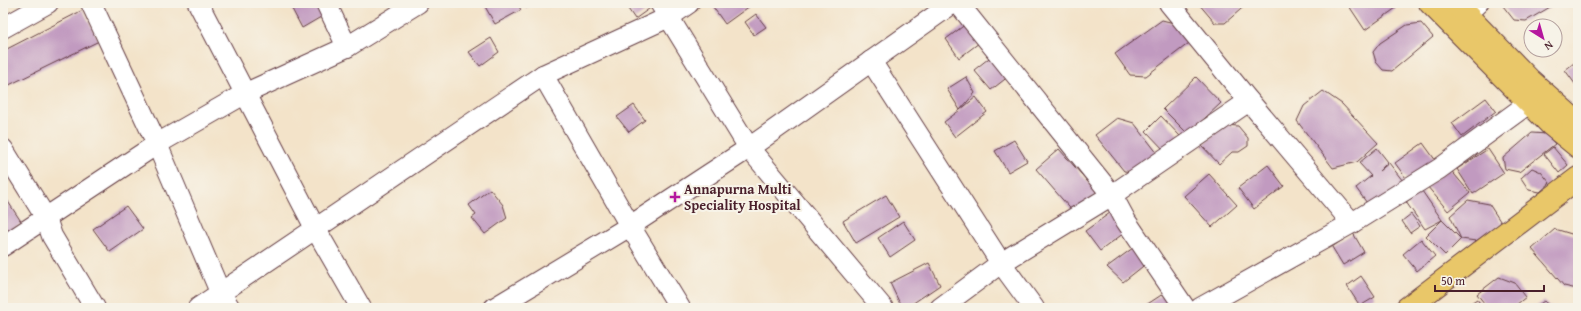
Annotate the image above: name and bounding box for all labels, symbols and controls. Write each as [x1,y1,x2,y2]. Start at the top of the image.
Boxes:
north arrow [1523,18,1563,58]
text: N [1541,37,1557,55]
place label: Annapurna Multi Speciality Hospital [684,179,801,215]
marker: Annapurna Multi Speciality Hospital [669,191,681,203]
scale bar [1435,267,1544,293]
text: 50 m [1441,272,1465,289]

